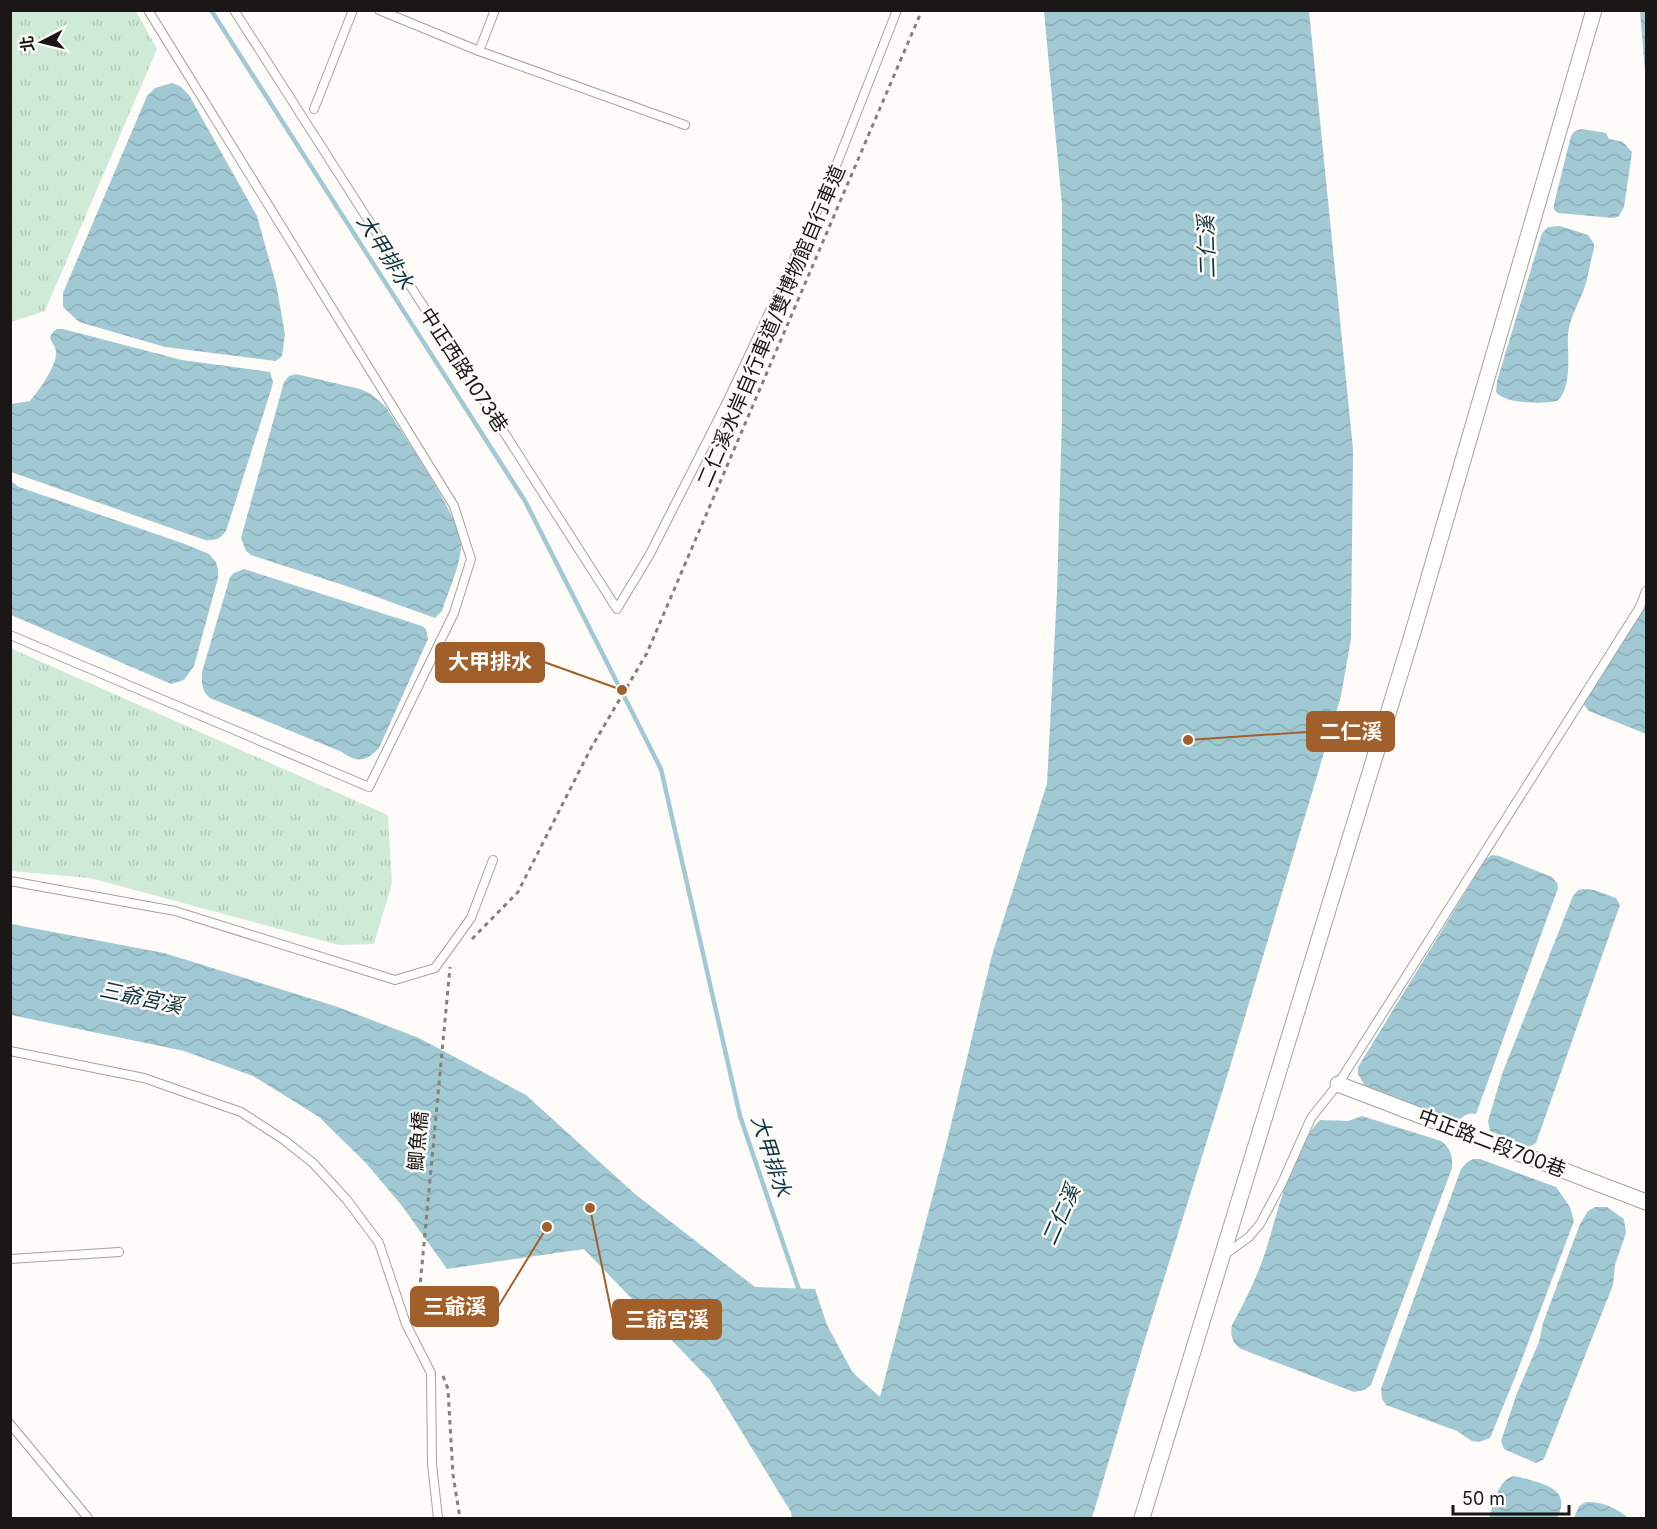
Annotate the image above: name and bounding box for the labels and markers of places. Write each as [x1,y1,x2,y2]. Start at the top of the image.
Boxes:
callout: 大甲排水 [436,643,544,682]
callout: 二仁溪 [1307,712,1394,751]
callout: 三爺溪 [411,1287,498,1326]
callout: 三爺宮溪 [613,1300,721,1339]

